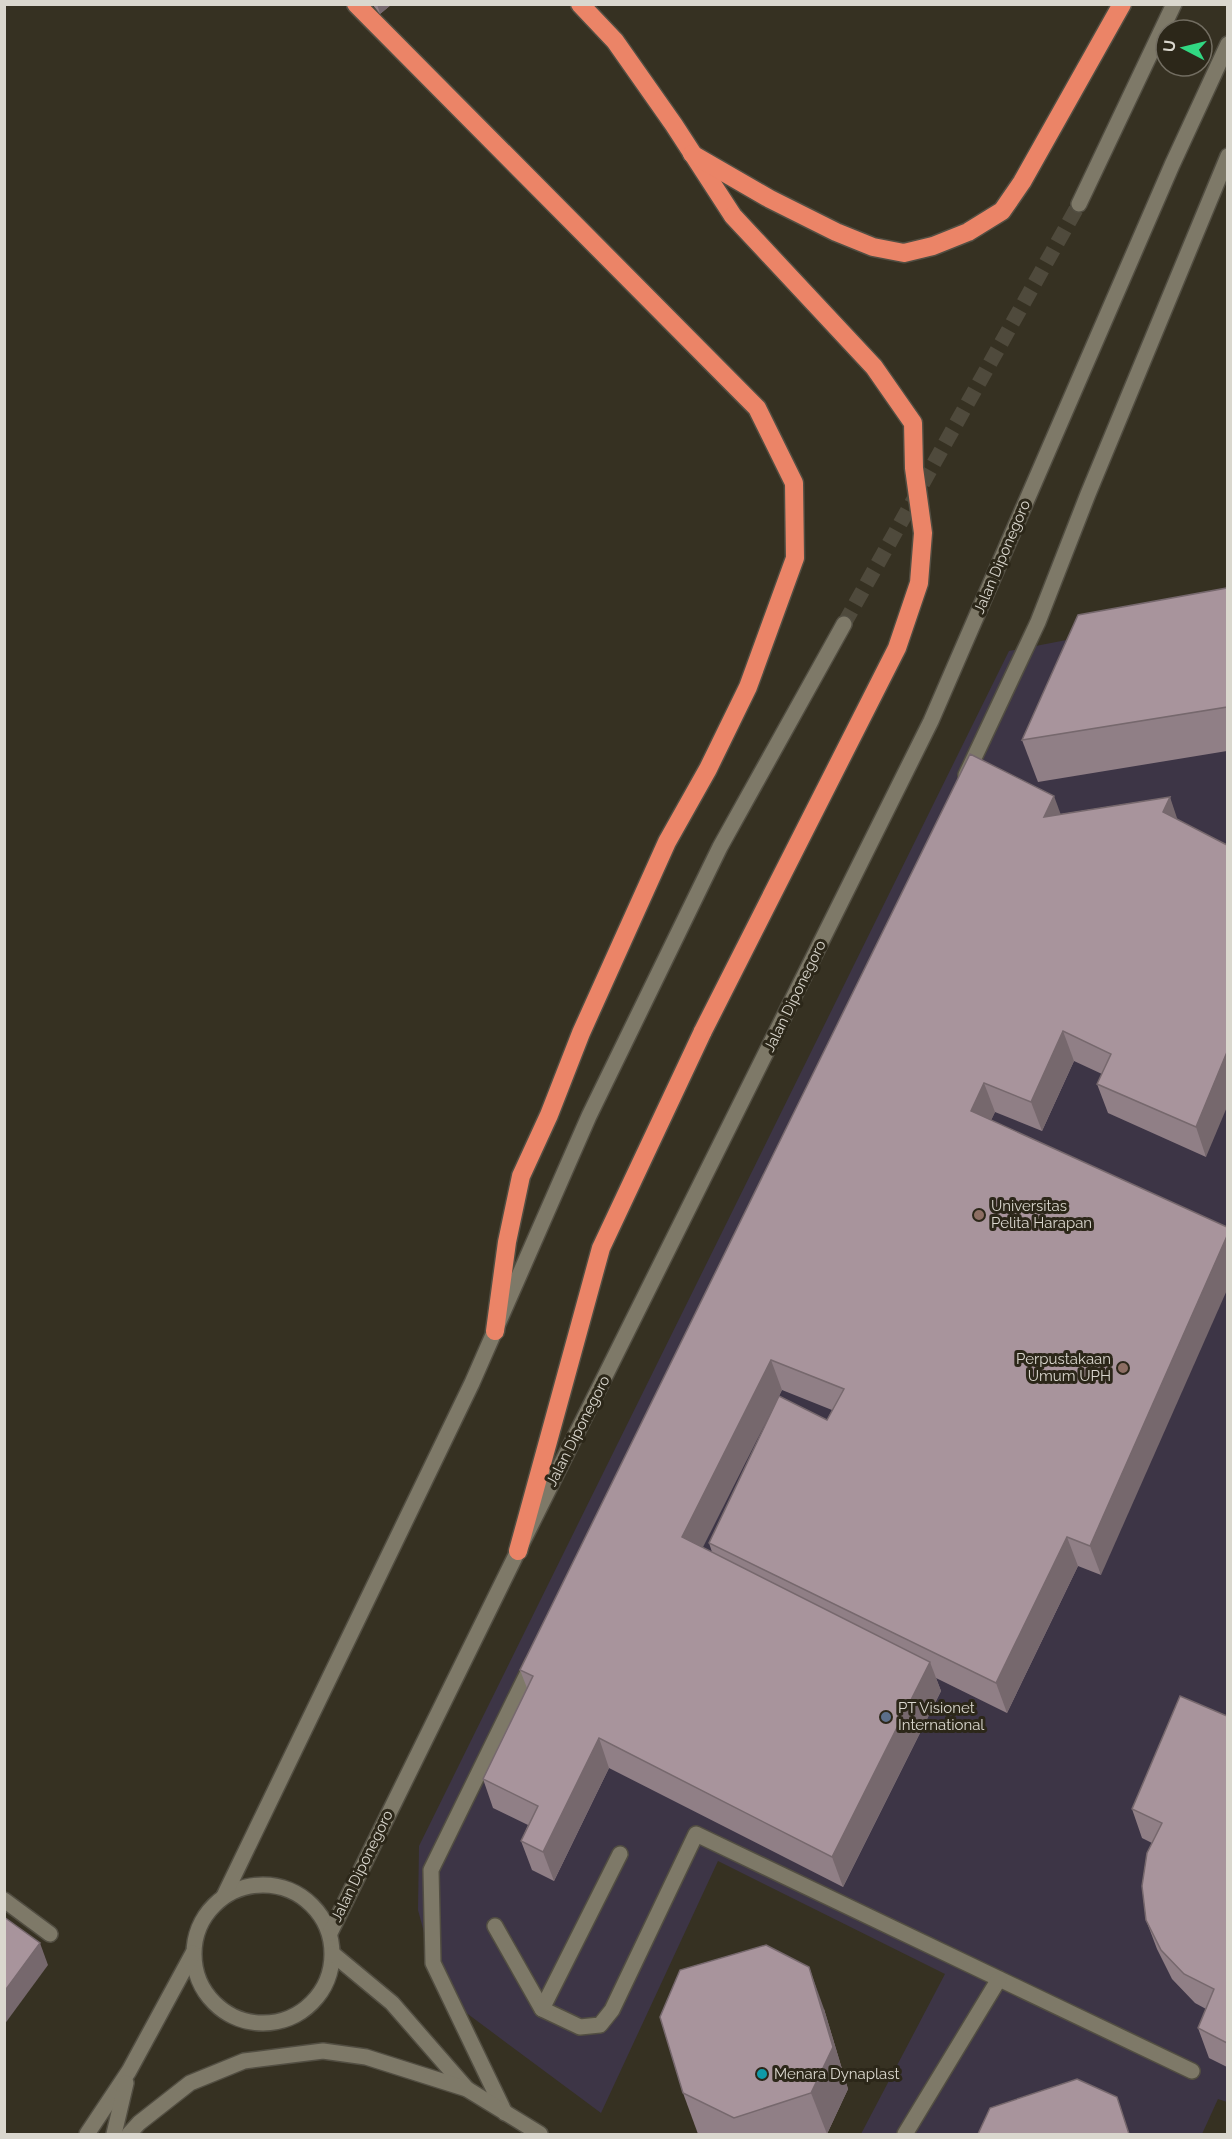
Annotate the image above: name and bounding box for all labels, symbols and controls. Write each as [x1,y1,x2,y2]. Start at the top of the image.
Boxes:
north arrow [1154,18,1214,78]
text: U [1159,39,1180,53]
street label: Jalan Diponegoro [970,497,1034,617]
street label: Jalan Diponegoro [760,937,830,1055]
place label: Universitas Pelita Harapan [991,1197,1092,1232]
marker: Universitas Pelita Harapan [972,1208,986,1222]
place label: Perpustakaan Umum UPH [1016,1350,1111,1385]
marker: Perpustakaan Umum UPH [1116,1361,1130,1375]
street label: Jalan Diponegoro [542,1373,614,1489]
place label: PT Visionet International [898,1699,985,1734]
marker: PT Visionet International [879,1710,893,1724]
street label: Jalan Diponegoro [327,1807,397,1925]
place label: Menara Dynaplast [774,2065,900,2083]
marker: Menara Dynaplast [755,2067,769,2081]

